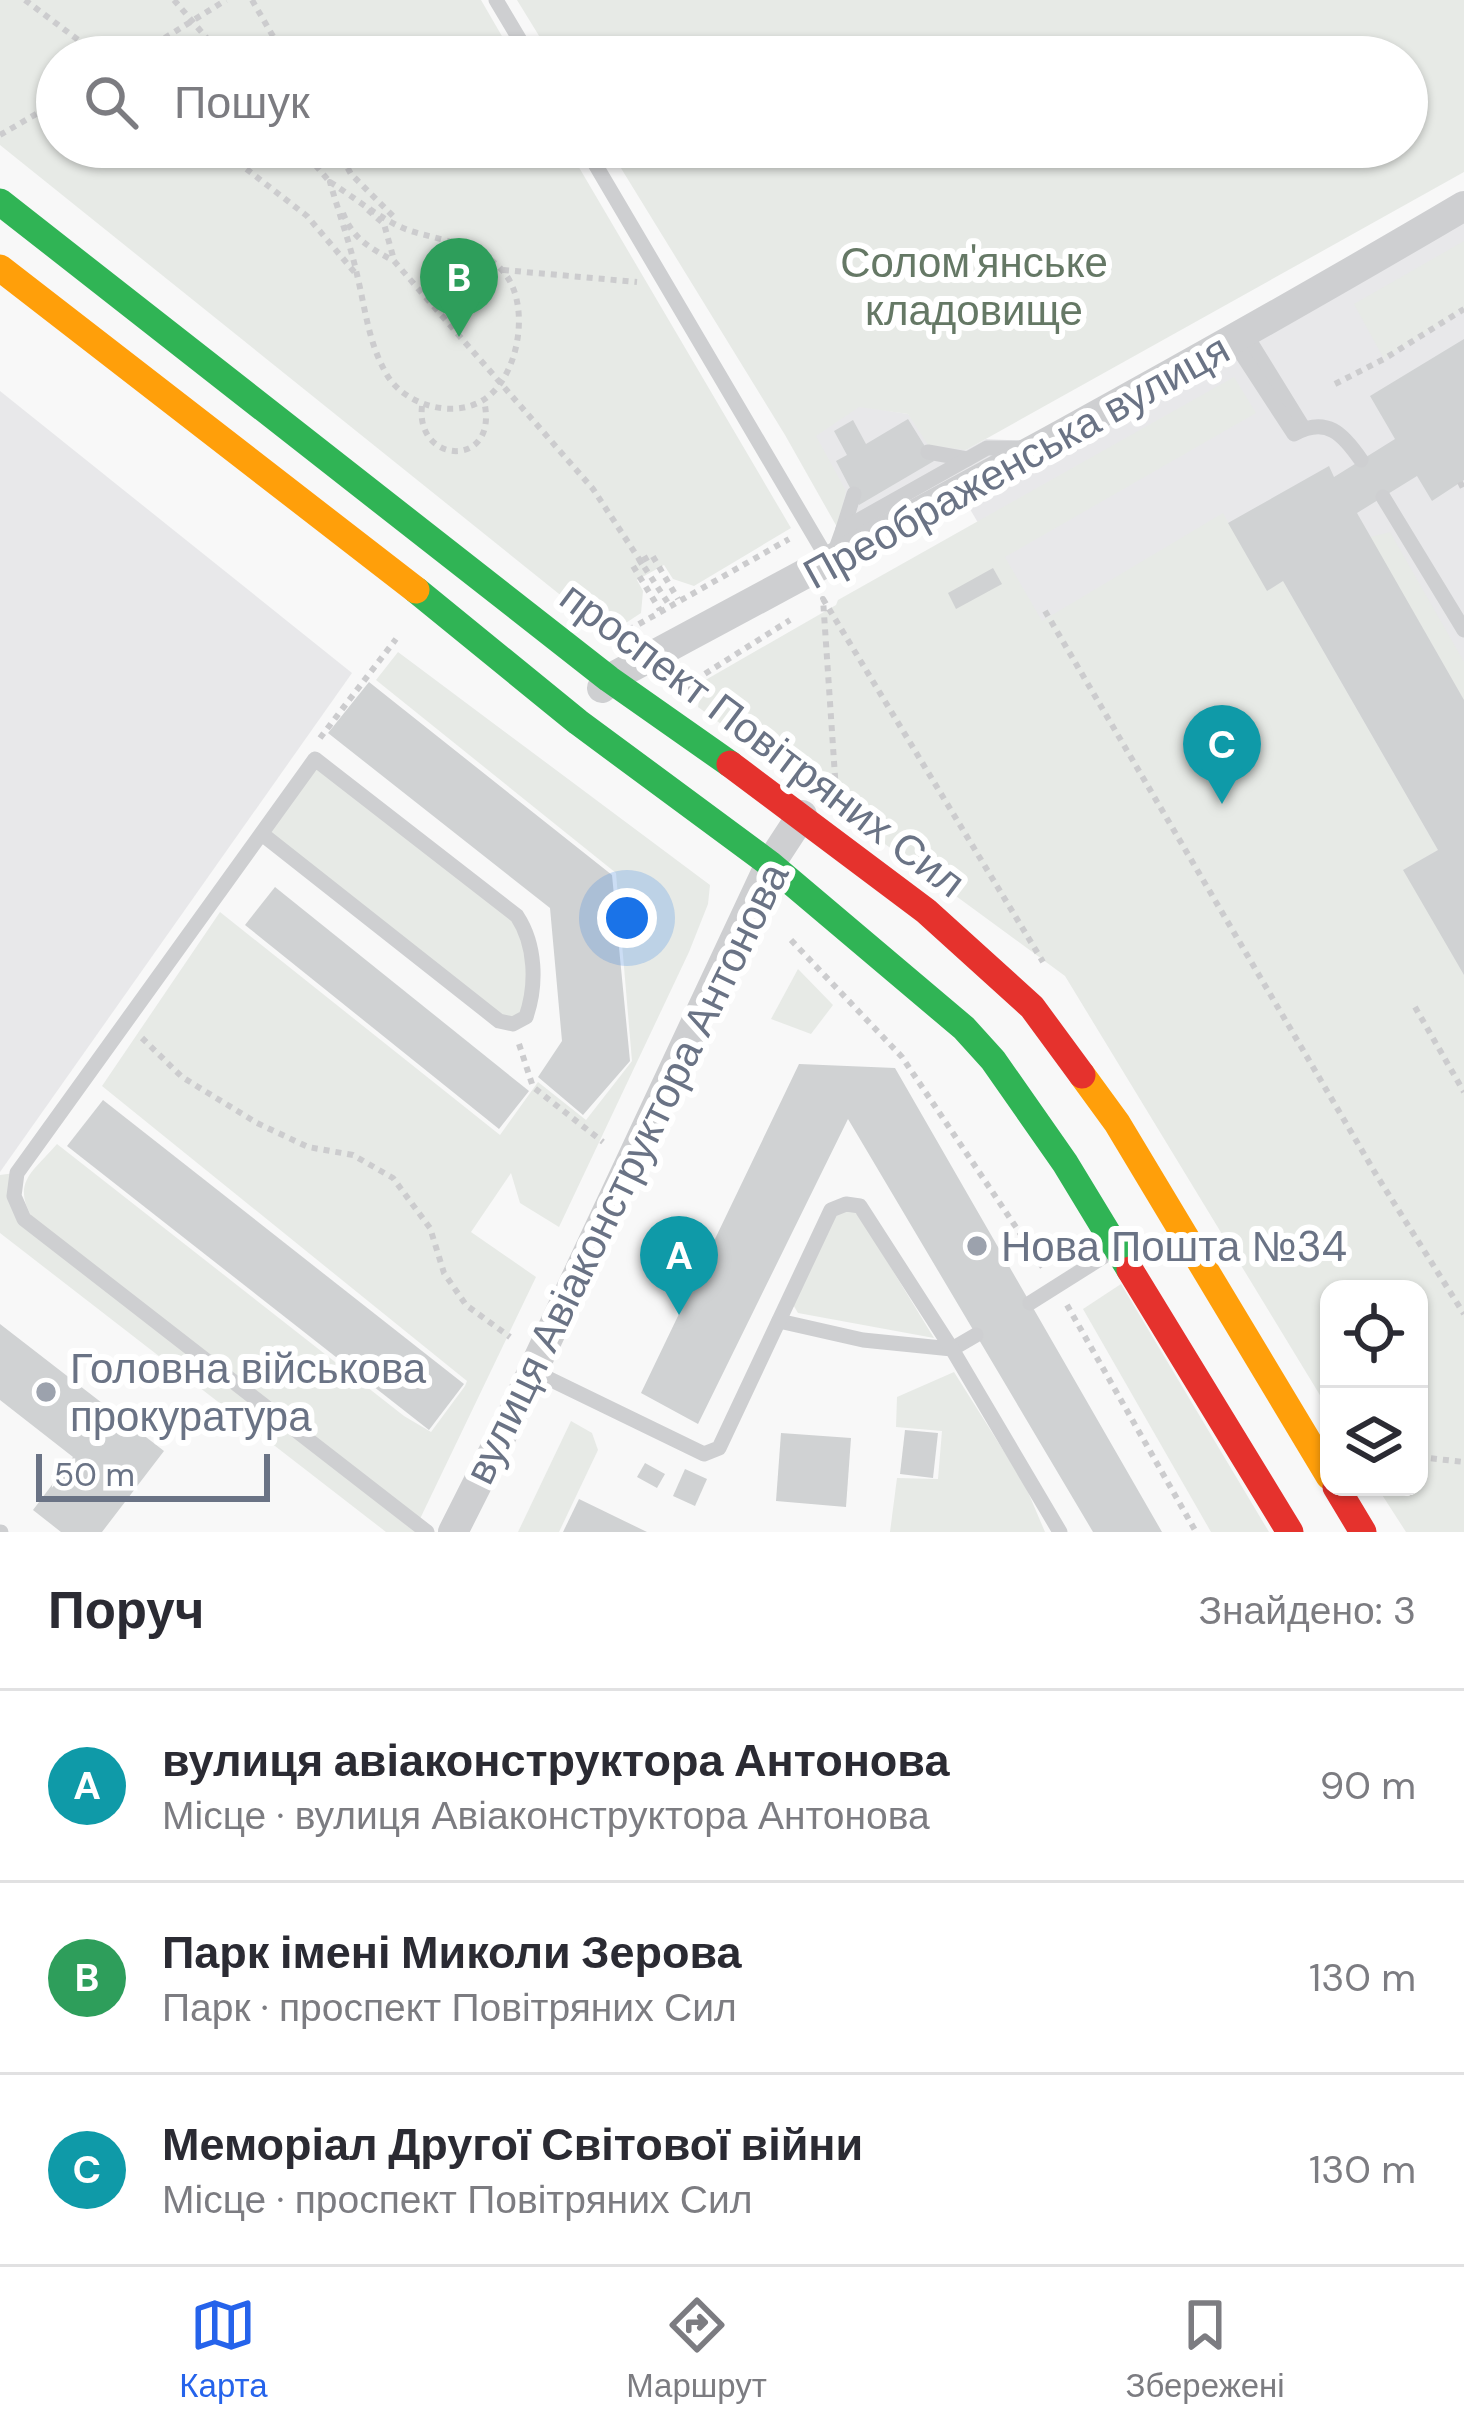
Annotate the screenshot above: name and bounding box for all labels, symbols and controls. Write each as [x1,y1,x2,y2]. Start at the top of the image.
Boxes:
search box [36,36,1428,168]
icon: search [78,69,144,135]
text: Пошук [174,73,310,132]
park label: Солом'янське кладовище [840,235,1108,338]
pin: B [420,238,498,337]
street label: Преображенська вулиця [794,321,1239,602]
street label: проспект Повітряних Сил [549,569,976,910]
pin: C [1183,705,1261,804]
street label: вулиця Авіаконструктора Антонова [452,853,801,1493]
your location [597,888,657,948]
pin: A [640,1216,718,1315]
place label: Нова Пошта №34 [1001,1219,1347,1274]
marker: Нова Пошта №34 [964,1233,990,1259]
map controls [1320,1280,1428,1496]
button: locate [1320,1280,1428,1388]
place label: Головна військова прокуратура [70,1341,427,1444]
marker: Головна військова прокуратура [33,1379,59,1405]
button: layers [1320,1388,1428,1496]
scale bar [36,1448,270,1501]
text: 50 m [54,1453,135,1496]
text: Поруч [48,1577,204,1644]
text: Знайдено: 3 [1198,1585,1416,1636]
text: вулиця авіаконструктора Антонова [162,1731,949,1790]
text: A [73,1760,101,1811]
text: 90 m [1320,1760,1416,1811]
text: Місце · вулиця Авіаконструктора Антонова [162,1790,930,1841]
text: Парк імені Миколи Зерова [162,1923,742,1982]
text: B [75,1952,99,2003]
text: 130 m [1309,1952,1416,2003]
text: Парк · проспект Повітряних Сил [162,1982,737,2033]
text: Меморіал Другої Світової війни [162,2115,863,2174]
text: C [73,2144,101,2195]
text: 130 m [1309,2144,1416,2195]
text: Місце · проспект Повітряних Сил [162,2174,753,2225]
tab: Карта [179,2292,268,2407]
tab: Маршрут [626,2292,767,2407]
tab: Збережені [1126,2292,1285,2407]

